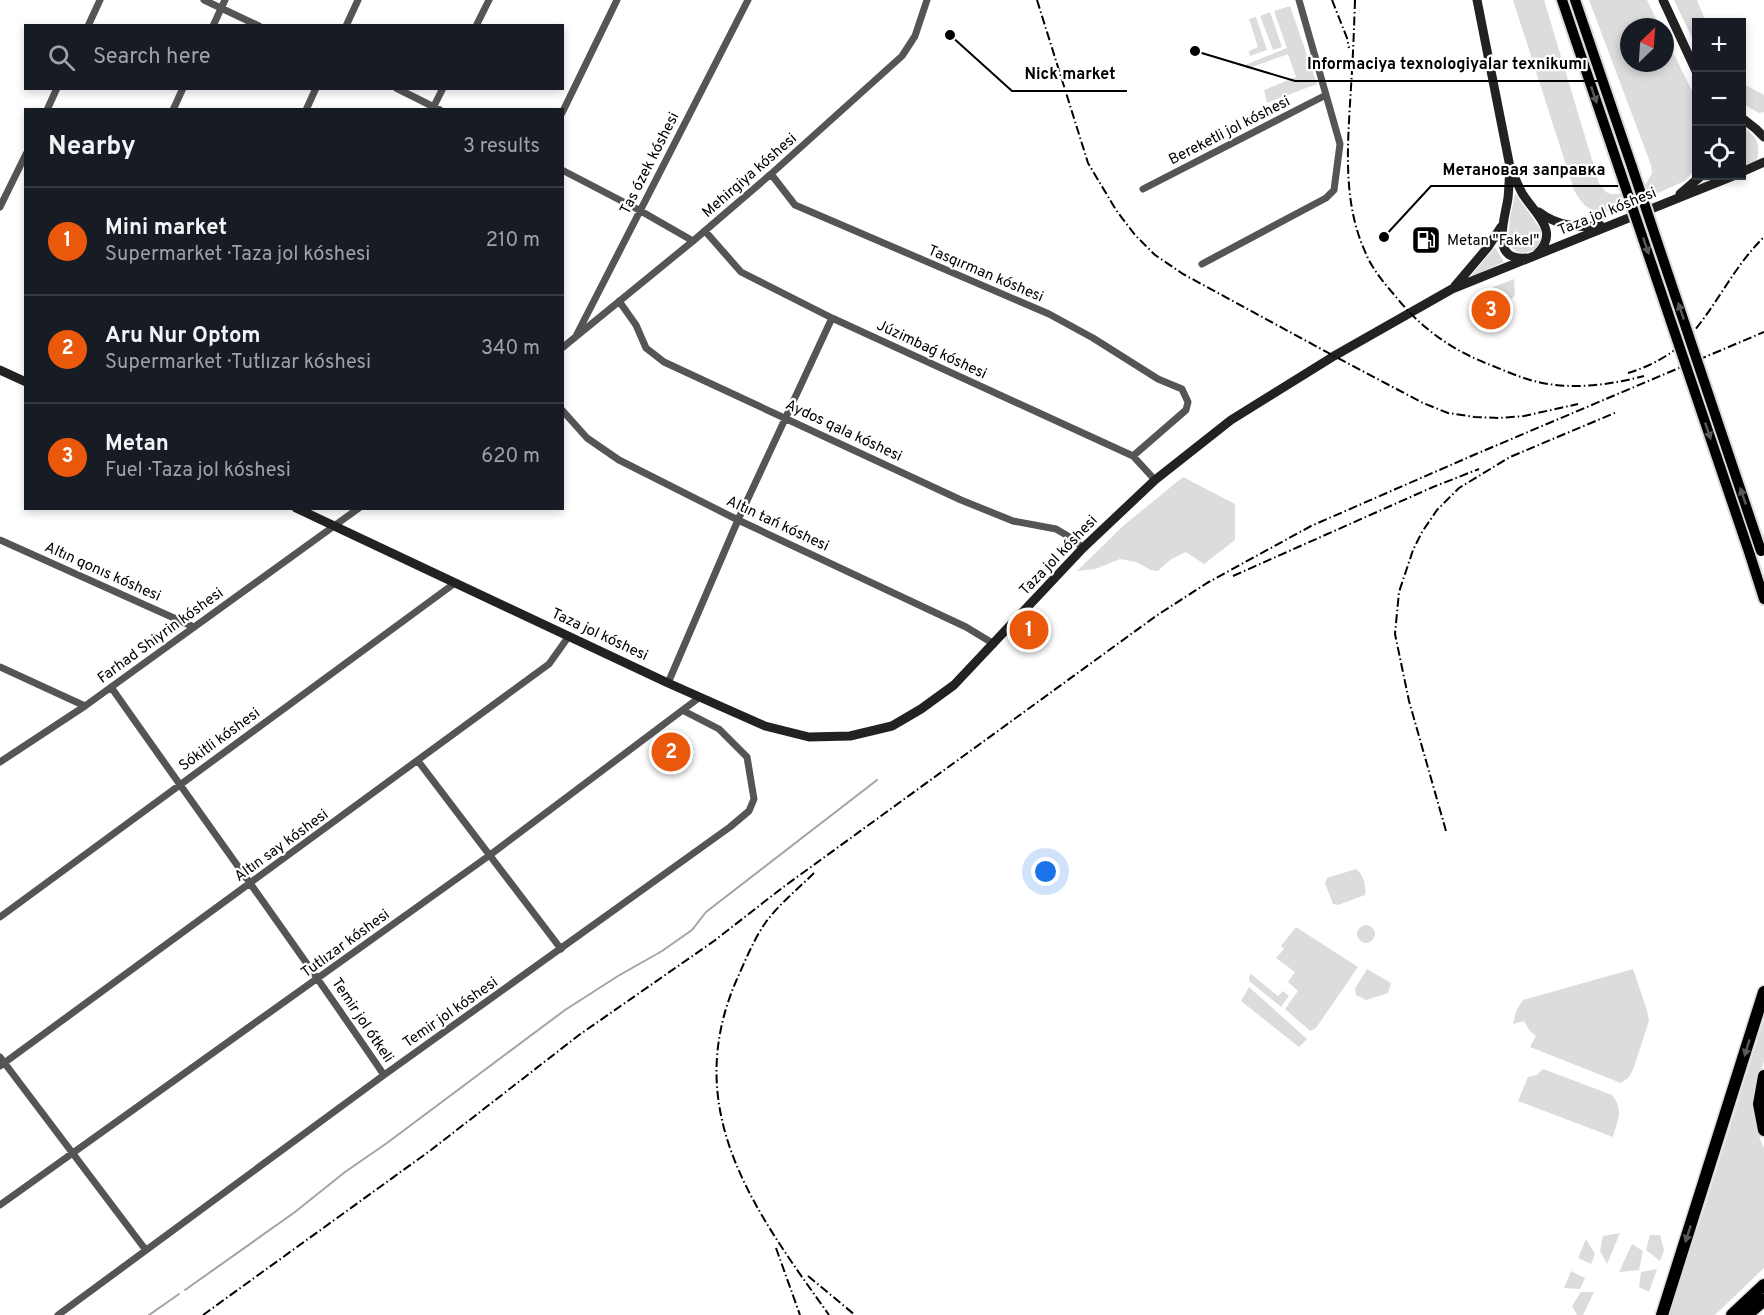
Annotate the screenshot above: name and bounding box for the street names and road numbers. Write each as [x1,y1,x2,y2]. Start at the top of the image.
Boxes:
street label: Bereketli jol kóshesi [1166,93,1294,170]
street label: Tas ózek kóshesi [616,109,684,218]
street label: Mehirgiya kóshesi [699,130,801,223]
street label: Taza jol kóshesi [1555,184,1660,241]
street label: Tasqırman kóshesi [925,241,1046,307]
street label: Júzimbaǵ kóshesi [873,316,990,384]
street label: Aydos qala kóshesi [782,396,905,467]
street label: Altın tań kóshesi [723,492,832,556]
street label: Taza jol kóshesi [1016,512,1102,600]
street label: Altın qonıs kóshesi [41,538,163,606]
street label: Farhad Shiyrin kóshesi [94,584,228,688]
street label: Taza jol kóshesi [548,605,651,666]
street label: Sókitli kóshesi [176,704,264,776]
street label: Altın say kóshesi [231,806,333,887]
street label: Tutlızar kóshesi [298,906,394,983]
street label: Temir jol kóshesi [400,973,502,1053]
street label: Temir jol ótkeli [326,975,397,1067]

